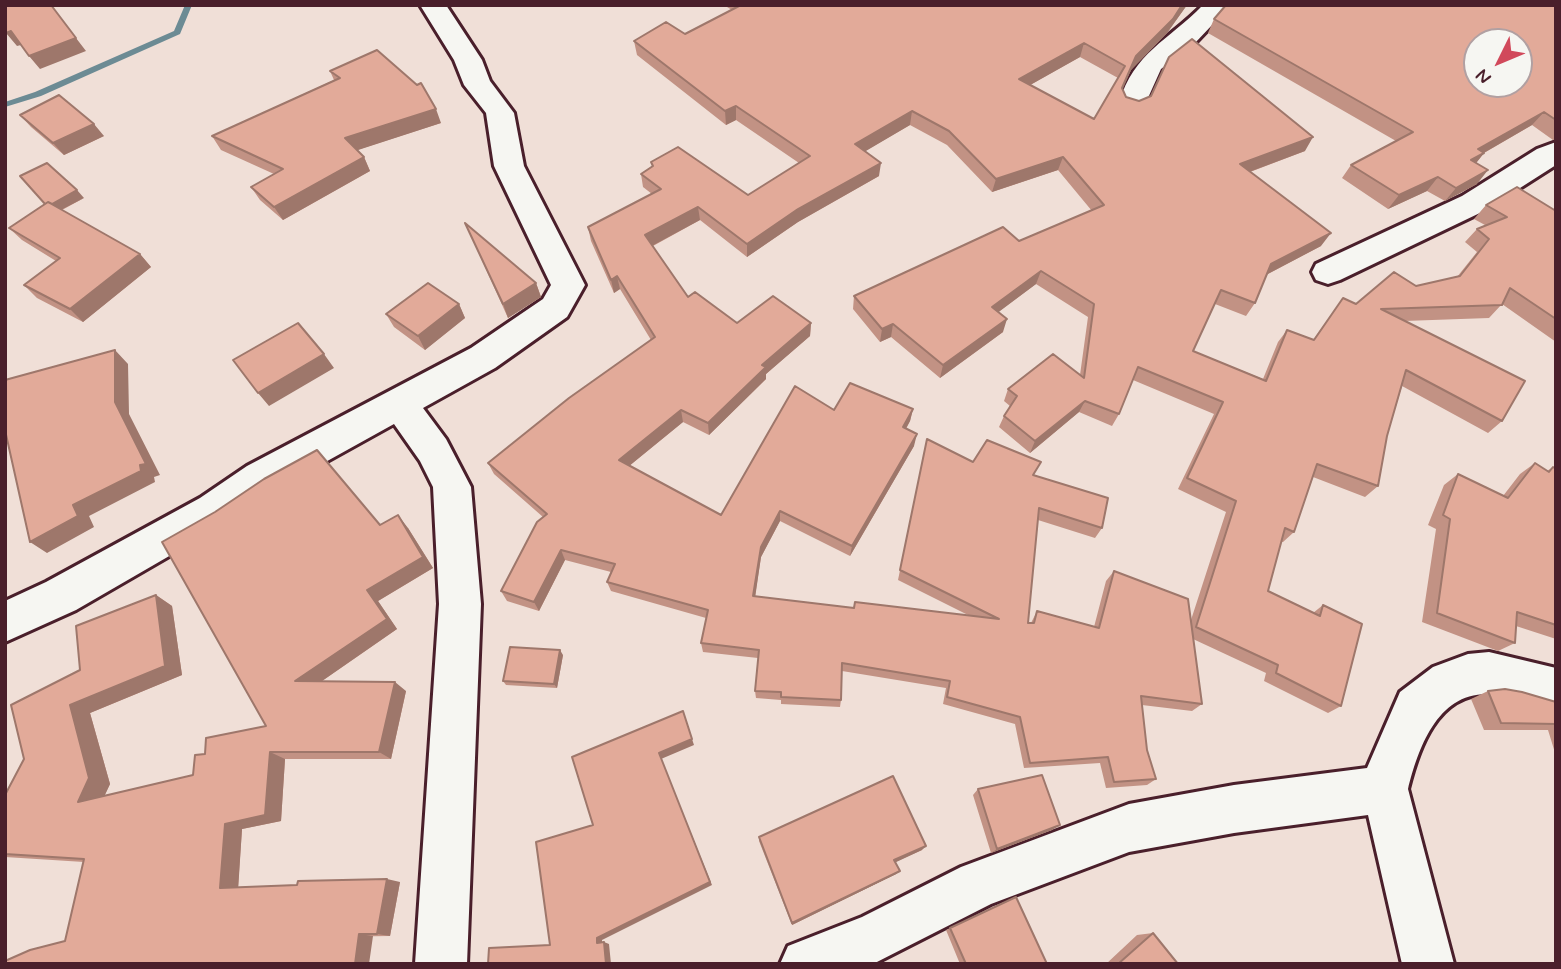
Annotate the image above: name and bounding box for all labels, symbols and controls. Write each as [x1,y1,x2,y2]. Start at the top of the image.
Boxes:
north arrow [1463,28,1533,98]
text: N [1470,63,1497,89]

